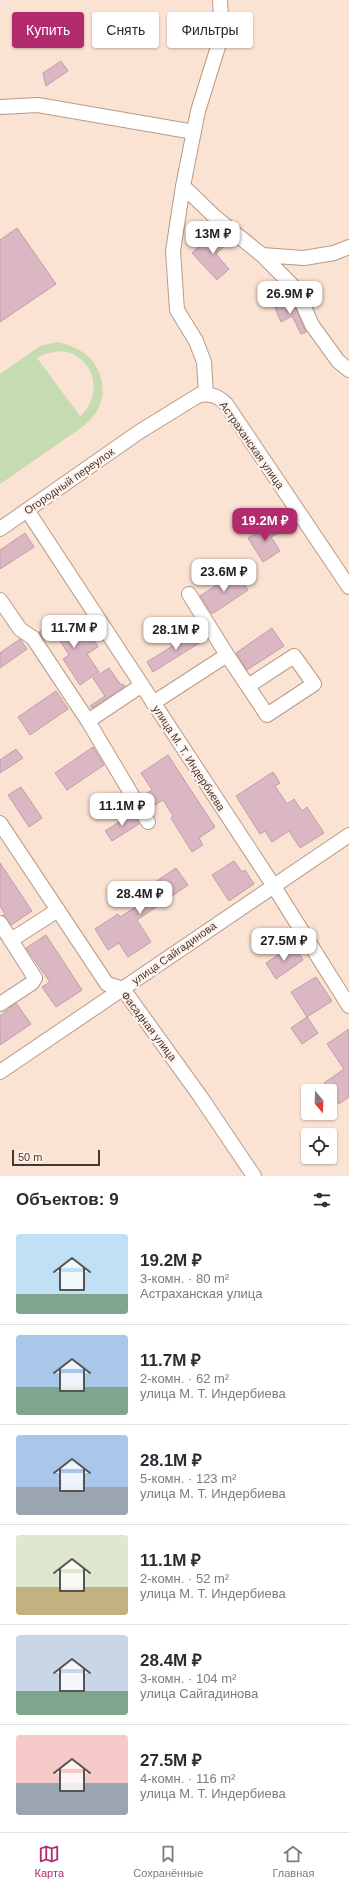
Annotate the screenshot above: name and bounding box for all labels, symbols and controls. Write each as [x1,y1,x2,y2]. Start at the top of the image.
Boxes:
chip: Купить [12,12,84,48]
chip: Снять [92,12,159,48]
chip: Фильтры [167,12,253,48]
pin: 13M ₽ [185,221,241,255]
text: 13M ₽ [195,226,231,241]
pin: 26.9M ₽ [253,281,327,315]
text: 26.9M ₽ [266,286,314,301]
street label: Астраханская улица [217,399,287,492]
street label: Огородный переулок [22,445,116,517]
pin: 19.2M ₽ [228,508,302,542]
text: 19.2M ₽ [241,513,289,528]
pin: 23.6M ₽ [187,559,261,593]
text: 23.6M ₽ [200,564,248,579]
pin: 11.7M ₽ [37,615,111,649]
pin: 28.1M ₽ [139,617,213,651]
text: 11.7M ₽ [51,620,97,635]
text: 28.1M ₽ [152,622,200,637]
street label: улица М. Т. Индербиева [150,703,228,814]
pin: 11.1M ₽ [85,793,159,827]
text: 11.1M ₽ [99,798,145,813]
pin: 28.4M ₽ [103,881,177,915]
text: 28.4M ₽ [116,886,164,901]
street label: улица Сайгадинова [130,919,219,987]
pin: 27.5M ₽ [247,928,321,962]
text: 27.5M ₽ [260,933,308,948]
street label: Фасадная улица [119,989,180,1064]
north arrow [301,1084,337,1120]
map controls [301,1084,337,1164]
button: locate [301,1128,337,1164]
scale bar [12,1148,100,1167]
text: 50 m [18,1151,42,1163]
icon: filters [311,1189,333,1211]
text: Объектов: 9 [16,1190,119,1209]
icon: home [48,1250,96,1298]
text: 19.2M ₽ [140,1251,202,1270]
text: 3-комн. · 80 m² [140,1271,229,1286]
text: Астраханская улица [140,1286,262,1301]
icon: home [48,1351,96,1399]
text: 11.7M ₽ [140,1351,201,1370]
text: 2-комн. · 62 m² [140,1371,229,1386]
text: улица М. Т. Индербиева [140,1386,286,1401]
icon: home [48,1451,96,1499]
text: 28.1M ₽ [140,1451,202,1470]
text: 5-комн. · 123 m² [140,1471,236,1486]
text: улица М. Т. Индербиева [140,1486,286,1501]
icon: home [48,1551,96,1599]
text: 11.1M ₽ [140,1551,201,1570]
text: 2-комн. · 52 m² [140,1571,229,1586]
text: улица М. Т. Индербиева [140,1586,286,1601]
icon: home [48,1651,96,1699]
text: 28.4M ₽ [140,1651,202,1670]
text: 3-комн. · 104 m² [140,1671,236,1686]
text: улица Сайгадинова [140,1686,258,1701]
icon: home [48,1751,96,1799]
text: 27.5M ₽ [140,1751,202,1770]
text: 4-комн. · 116 m² [140,1771,235,1786]
text: улица М. Т. Индербиева [140,1786,286,1801]
tab: Карта [35,1843,64,1879]
tab: Сохранённые [133,1843,203,1879]
tab: Главная [272,1843,314,1879]

